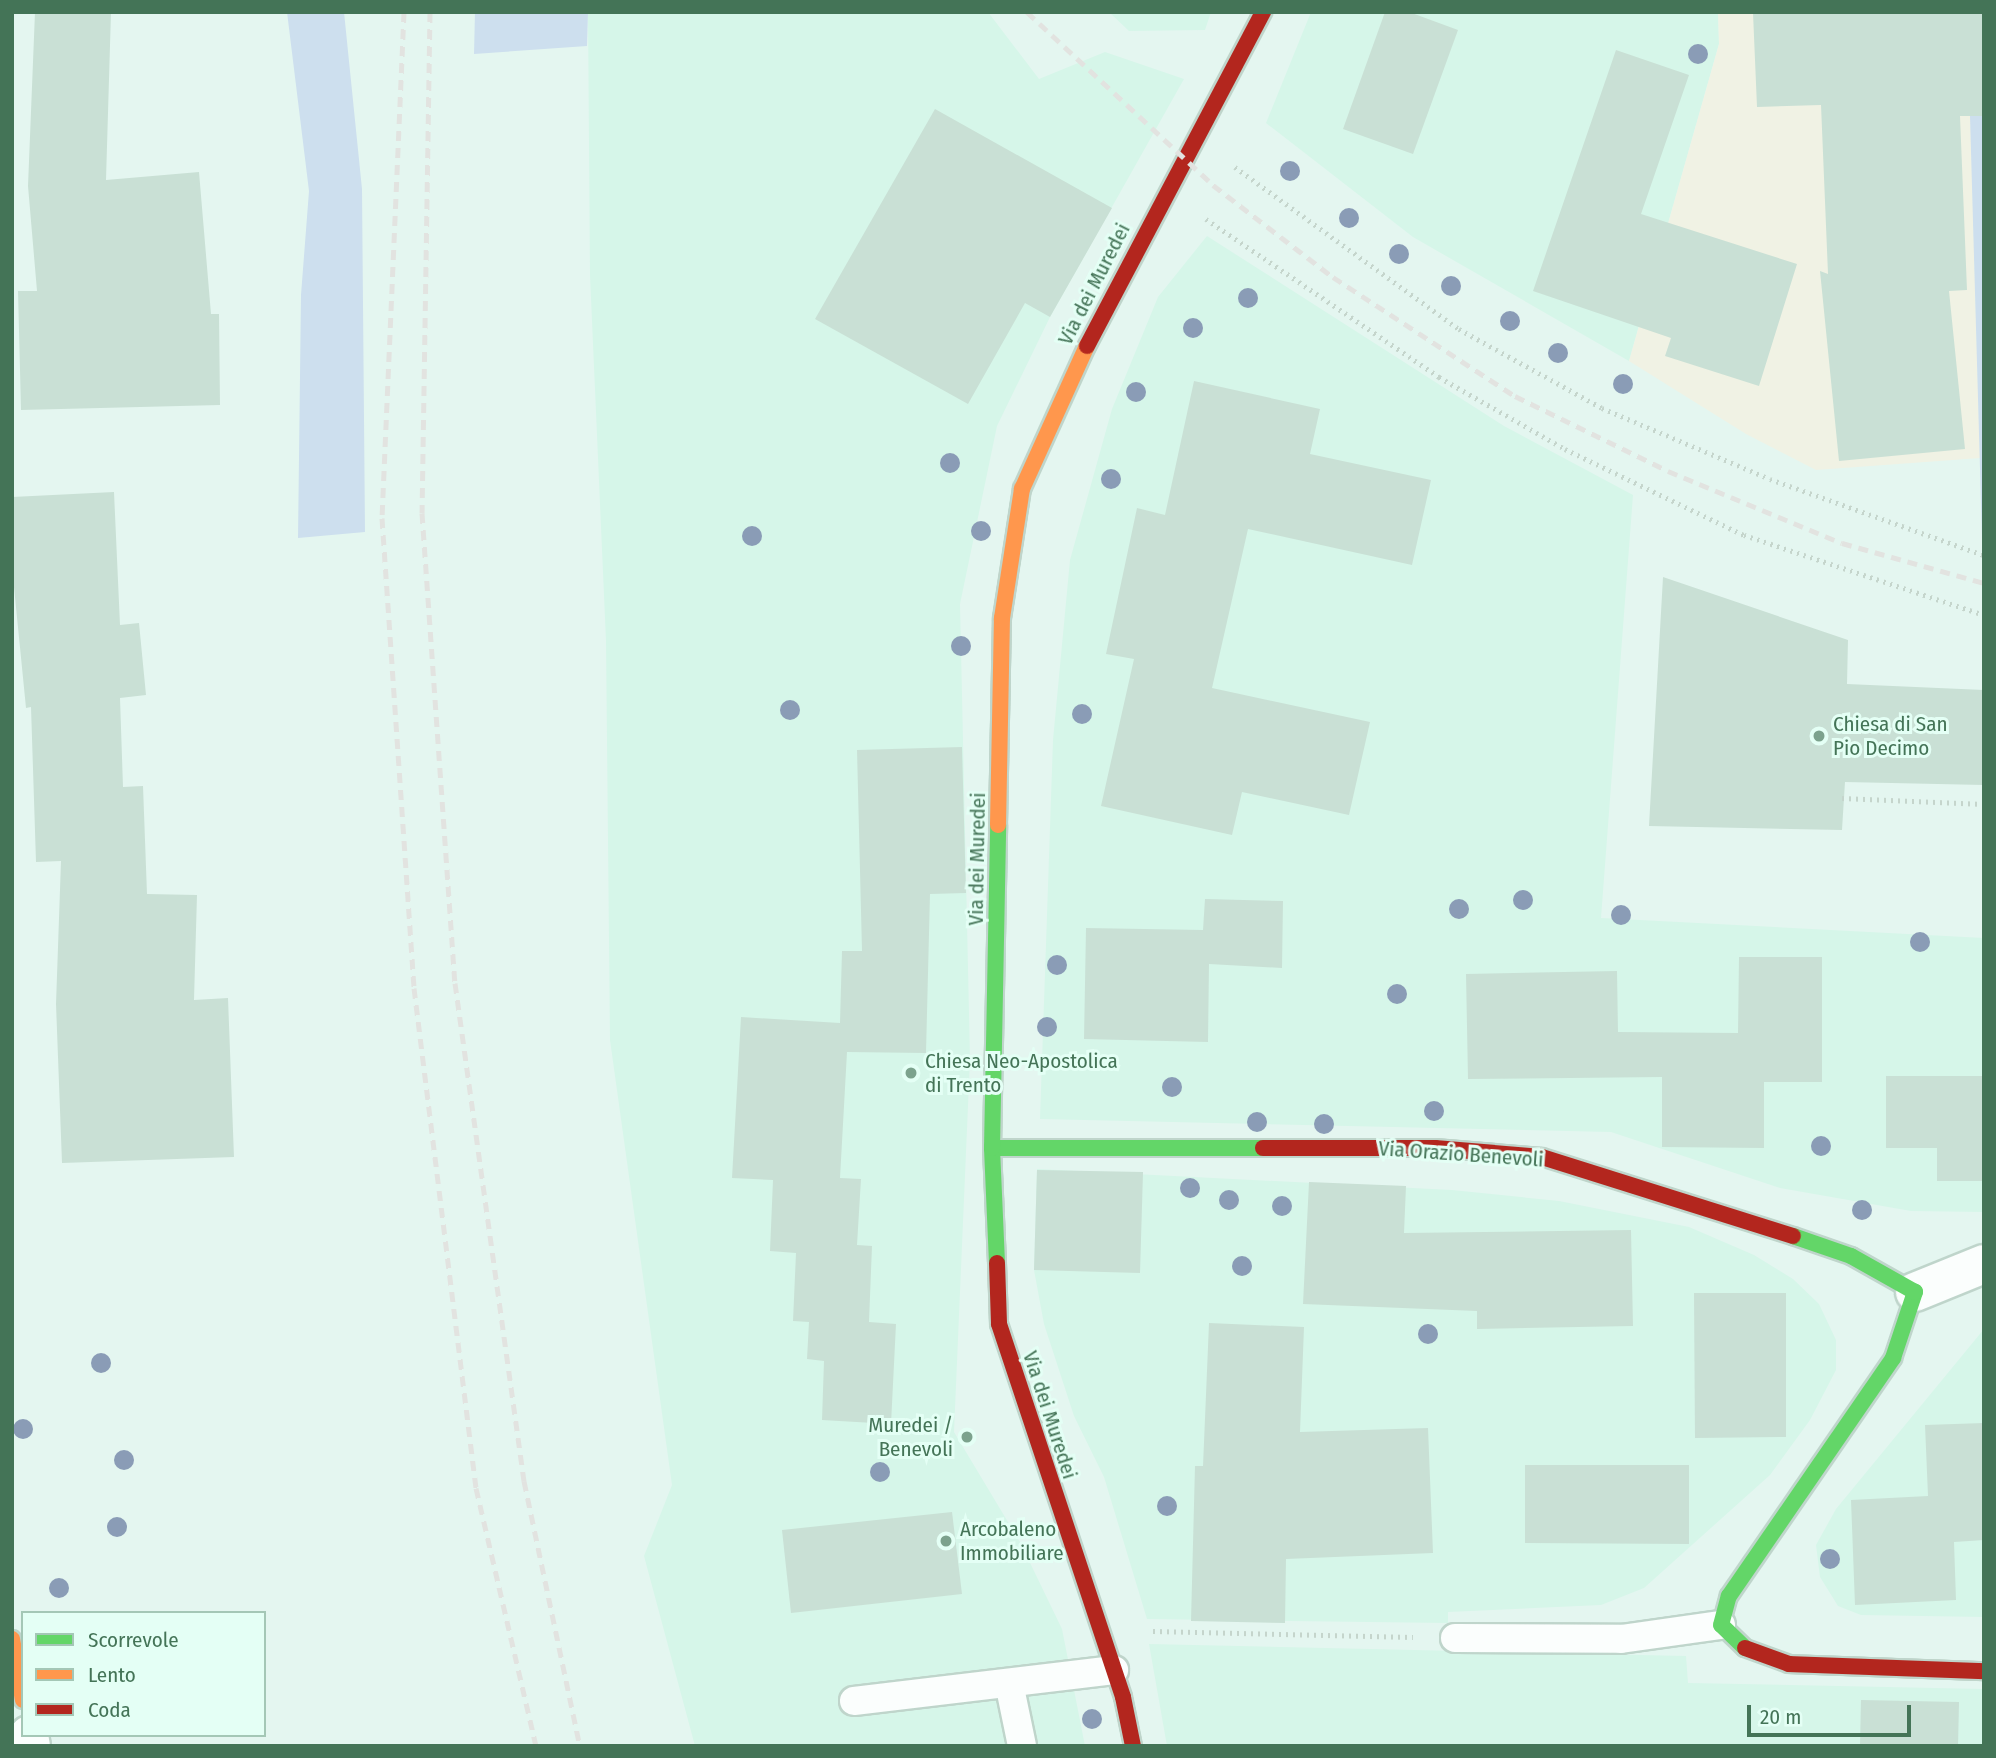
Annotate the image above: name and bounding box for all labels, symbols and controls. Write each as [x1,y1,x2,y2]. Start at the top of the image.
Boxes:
street label: Via dei Muredei [1053,219,1135,349]
place label: Chiesa di San Pio Decimo [1833,711,1947,761]
marker: Chiesa di San Pio Decimo [1811,728,1827,744]
street label: Via dei Muredei [963,792,991,926]
place label: Chiesa Neo-Apostolica di Trento [925,1048,1118,1098]
marker: Chiesa Neo-Apostolica di Trento [903,1065,919,1081]
street label: Via Orazio Benevoli [1378,1136,1544,1172]
street label: Via dei Muredei [1017,1348,1083,1482]
place label: Muredei / Benevoli [868,1412,953,1462]
marker: Muredei / Benevoli [959,1429,975,1445]
place label: Arcobaleno Immobiliare [960,1516,1064,1566]
marker: Arcobaleno Immobiliare [938,1533,954,1549]
legend [21,1611,266,1737]
text: Scorrevole [88,1627,179,1653]
text: Lento [88,1662,136,1688]
scale bar [1751,1692,1916,1736]
text: Coda [88,1697,131,1723]
text: 20 m [1760,1704,1801,1730]

